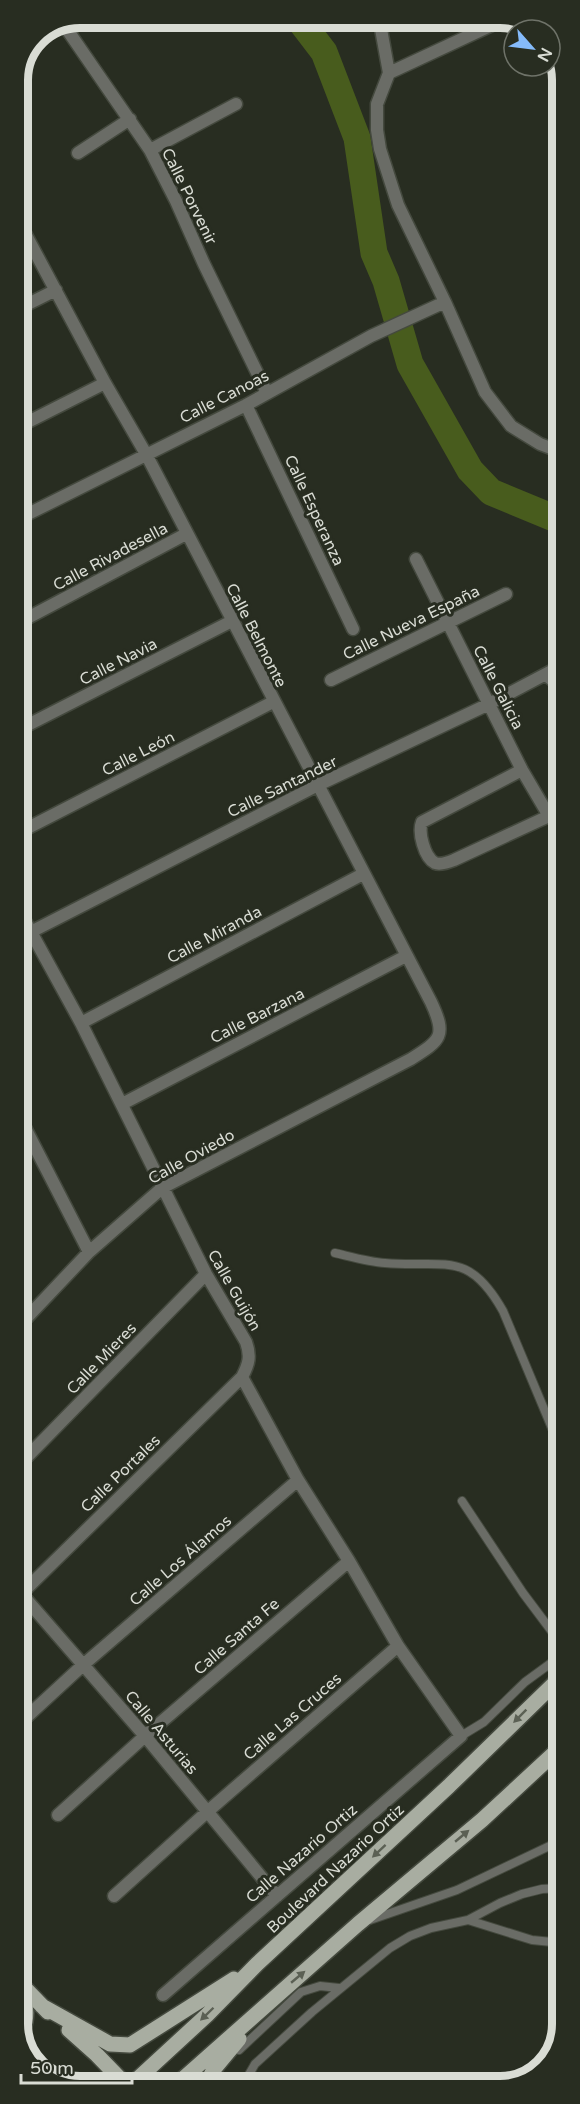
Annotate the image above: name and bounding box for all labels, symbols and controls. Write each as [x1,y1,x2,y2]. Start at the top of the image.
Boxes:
north arrow [502,18,562,78]
text: N [533,44,556,65]
street label: Calle Porvenir [157,145,221,249]
street label: Calle Canoas [176,366,272,428]
street label: Calle Esperanza [280,452,349,569]
street label: Calle Rivadesella [50,518,171,596]
street label: Calle Belmonte [221,580,291,691]
street label: Calle Nueva España [340,581,483,665]
street label: Calle Navia [76,634,161,690]
street label: Calle Galicia [468,642,528,733]
street label: Calle León [99,727,178,781]
street label: Calle Santander [224,751,341,822]
street label: Calle Miranda [164,902,265,968]
street label: Calle Barzana [207,984,308,1048]
street label: Calle Oviedo [145,1125,238,1189]
street label: Calle Guijón [203,1246,265,1335]
street label: Calle Mieres [62,1319,141,1399]
street label: Calle Portales [77,1431,165,1517]
street label: Calle Los Álamos [125,1511,236,1611]
street label: Calle Santa Fe [190,1594,284,1679]
street label: Calle Las Cruces [240,1669,346,1765]
street label: Calle Asturias [120,1687,202,1779]
one-way arrow [513,1709,527,1723]
street label: Calle Nazario Ortiz [242,1800,361,1908]
street label: Boulevard Nazario Ortiz [263,1800,409,1938]
one-way arrow [454,1830,470,1843]
one-way arrow [372,1844,386,1858]
one-way arrow [290,1971,305,1984]
one-way arrow [201,2007,215,2021]
scale bar [21,2047,132,2085]
text: 50 m [30,2057,74,2079]

